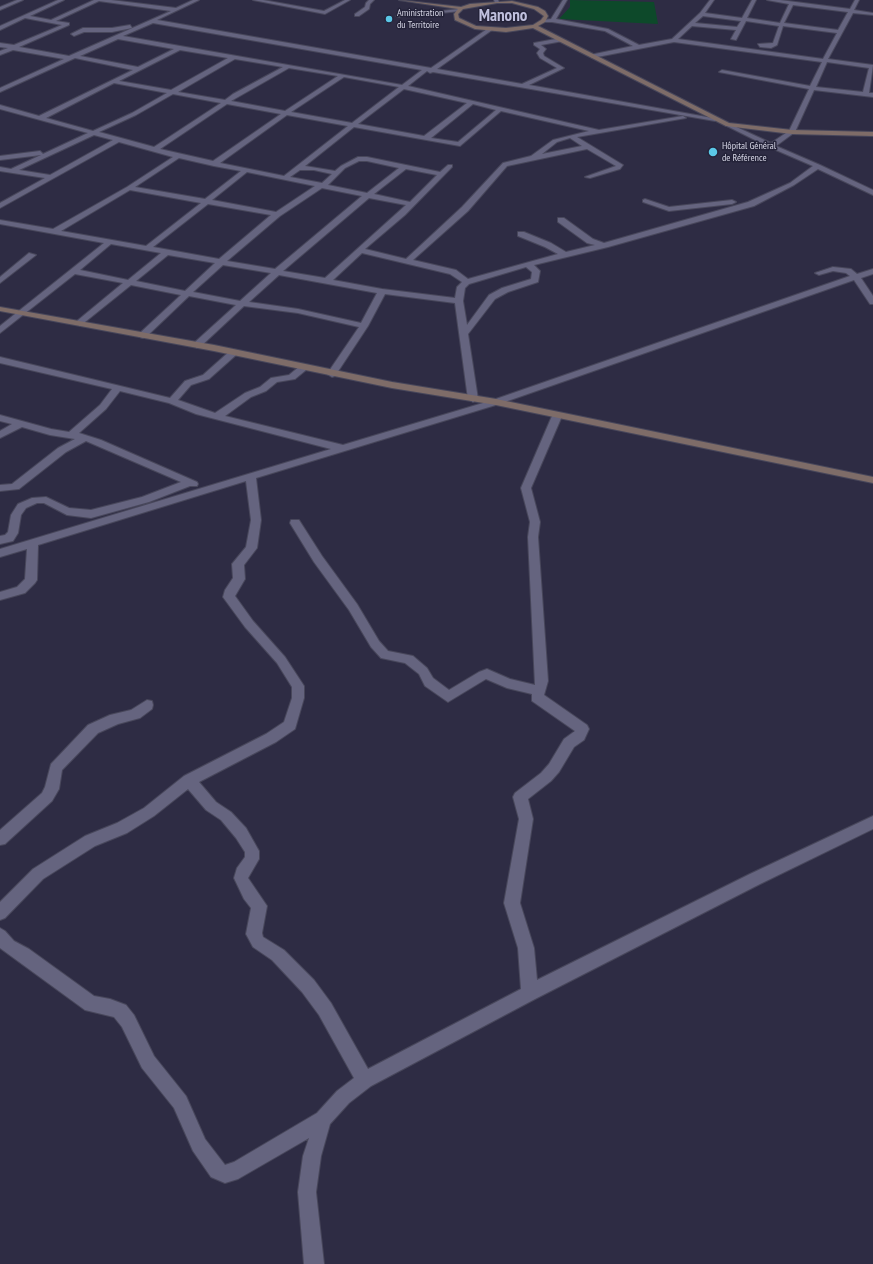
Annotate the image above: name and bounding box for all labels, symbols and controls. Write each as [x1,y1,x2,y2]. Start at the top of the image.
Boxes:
district label: Manono [479,6,527,26]
place label: Aministration du Territoire [397,7,443,30]
marker: Aministration du Territoire [384,14,394,24]
place label: Hôpital Général de Référence [722,140,776,164]
marker: Hôpital Général de Référence [707,146,719,158]

